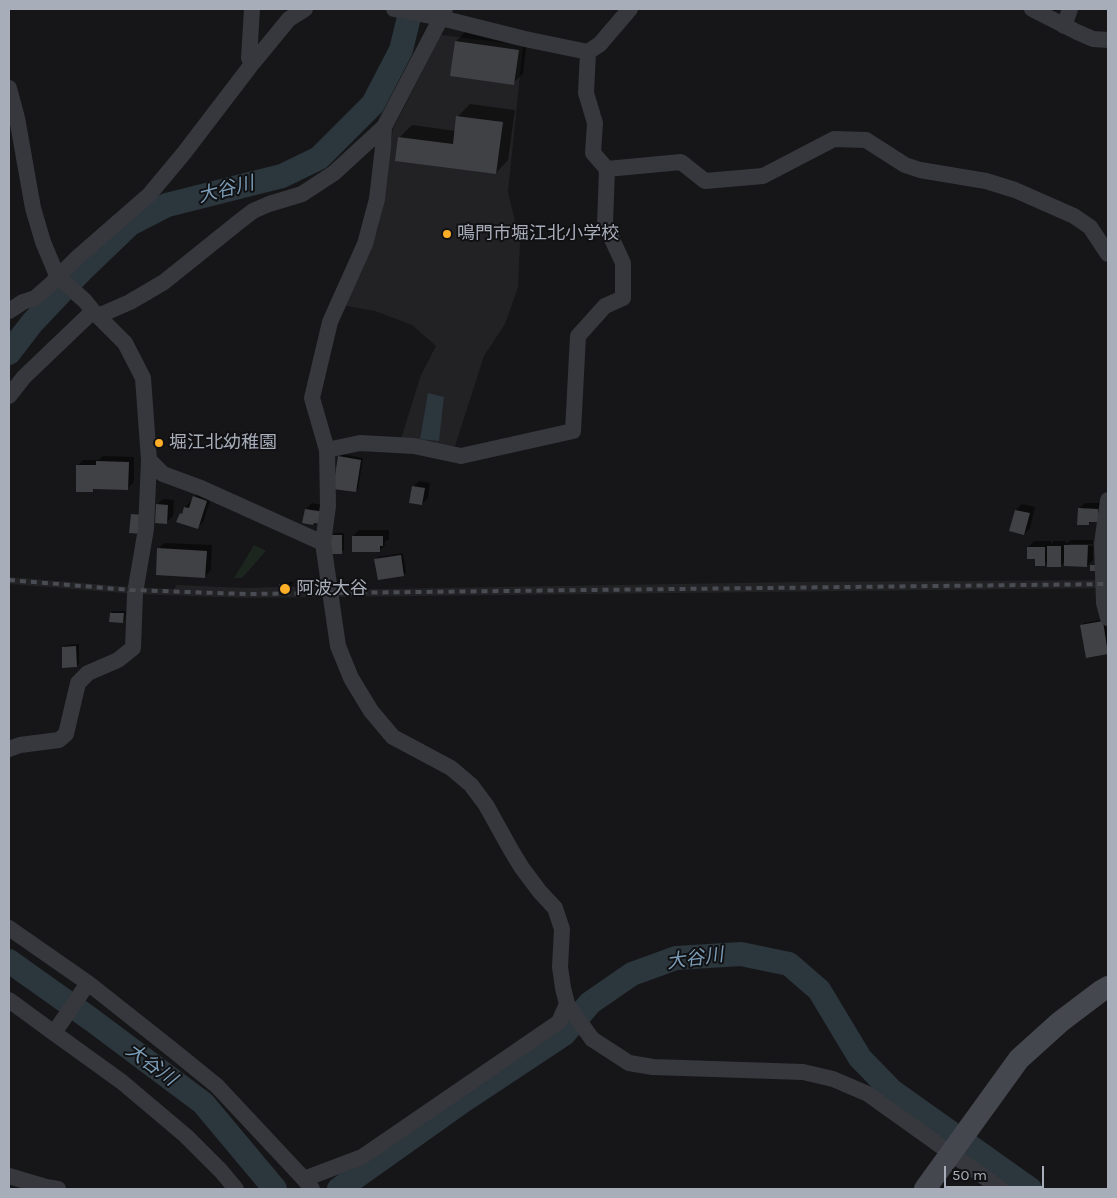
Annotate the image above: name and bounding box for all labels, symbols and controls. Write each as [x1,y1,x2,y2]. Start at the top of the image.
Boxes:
water label: 大谷川 [196,172,256,208]
place label: 鳴門市堀江北小学校 [457,223,619,245]
marker: 鳴門市堀江北小学校 [441,228,453,240]
place label: 堀江北幼稚園 [169,432,277,454]
marker: 堀江北幼稚園 [153,437,165,449]
place label: 阿波大谷 [296,578,368,600]
marker: 阿波大谷 [278,582,292,596]
water label: 大谷川 [665,944,725,974]
water label: 大谷川 [121,1039,181,1091]
scale bar [947,1156,1047,1188]
text: 50 m [952,1166,987,1184]

